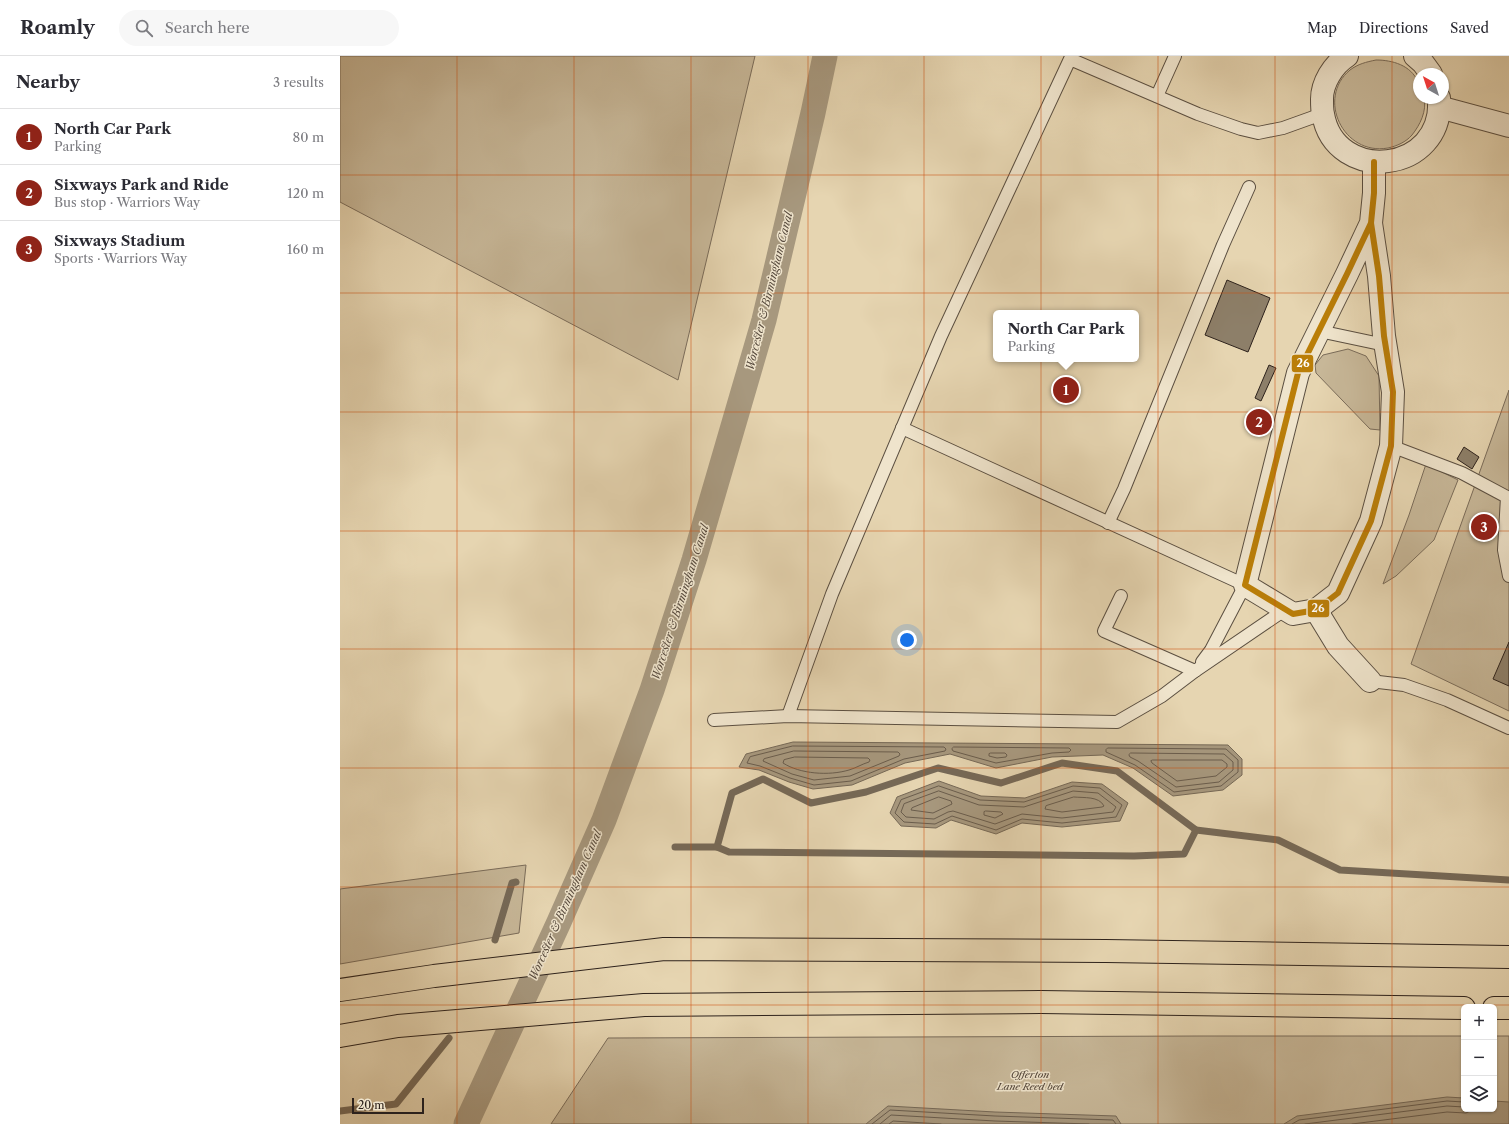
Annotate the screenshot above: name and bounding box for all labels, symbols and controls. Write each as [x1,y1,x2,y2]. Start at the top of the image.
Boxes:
search box [119,10,399,46]
text: Roamly [20,16,95,39]
icon: search [133,17,155,39]
text: Search here [165,18,250,37]
text: Map [1307,19,1337,37]
text: Directions [1359,19,1428,37]
text: Saved [1450,19,1489,37]
north arrow [1413,68,1449,104]
text: Nearby [16,72,80,92]
text: 3 results [273,74,324,90]
text: North Car Park [54,119,171,138]
text: 1 [26,129,32,145]
text: 80 m [292,129,324,145]
text: Parking [54,138,101,154]
text: Sixways Park and Ride [54,175,229,194]
text: 2 [25,185,33,201]
text: 120 m [287,185,324,201]
text: Bus stop · Warriors Way [54,194,200,210]
water label: Worcester & Birmingham Canal [743,209,796,372]
text: Sixways Stadium [54,231,185,250]
text: 3 [25,241,33,257]
text: 160 m [287,241,324,257]
text: Sports · Warriors Way [54,250,187,266]
popup [993,310,1139,362]
text: North Car Park [1007,319,1125,338]
text: Parking [1007,338,1055,354]
line badge: 26 [1291,354,1314,373]
text: 26 [1296,356,1310,370]
pin: 1 [1053,375,1079,405]
pin: 2 [1246,407,1272,437]
pin: 3 [1471,512,1497,542]
water label: Worcester & Birmingham Canal [648,521,712,682]
line badge: 26 [1307,599,1330,618]
text: 26 [1311,601,1325,615]
your location [897,630,917,650]
water label: Worcester & Birmingham Canal [525,826,605,982]
map controls [1461,1004,1497,1112]
button: + [1461,1004,1497,1040]
button: − [1461,1040,1497,1076]
park label: Offerton Lane Reed bed [996,1068,1064,1093]
button: layers [1461,1076,1497,1112]
scale bar [352,1096,424,1115]
text: 20 m [358,1098,384,1112]

